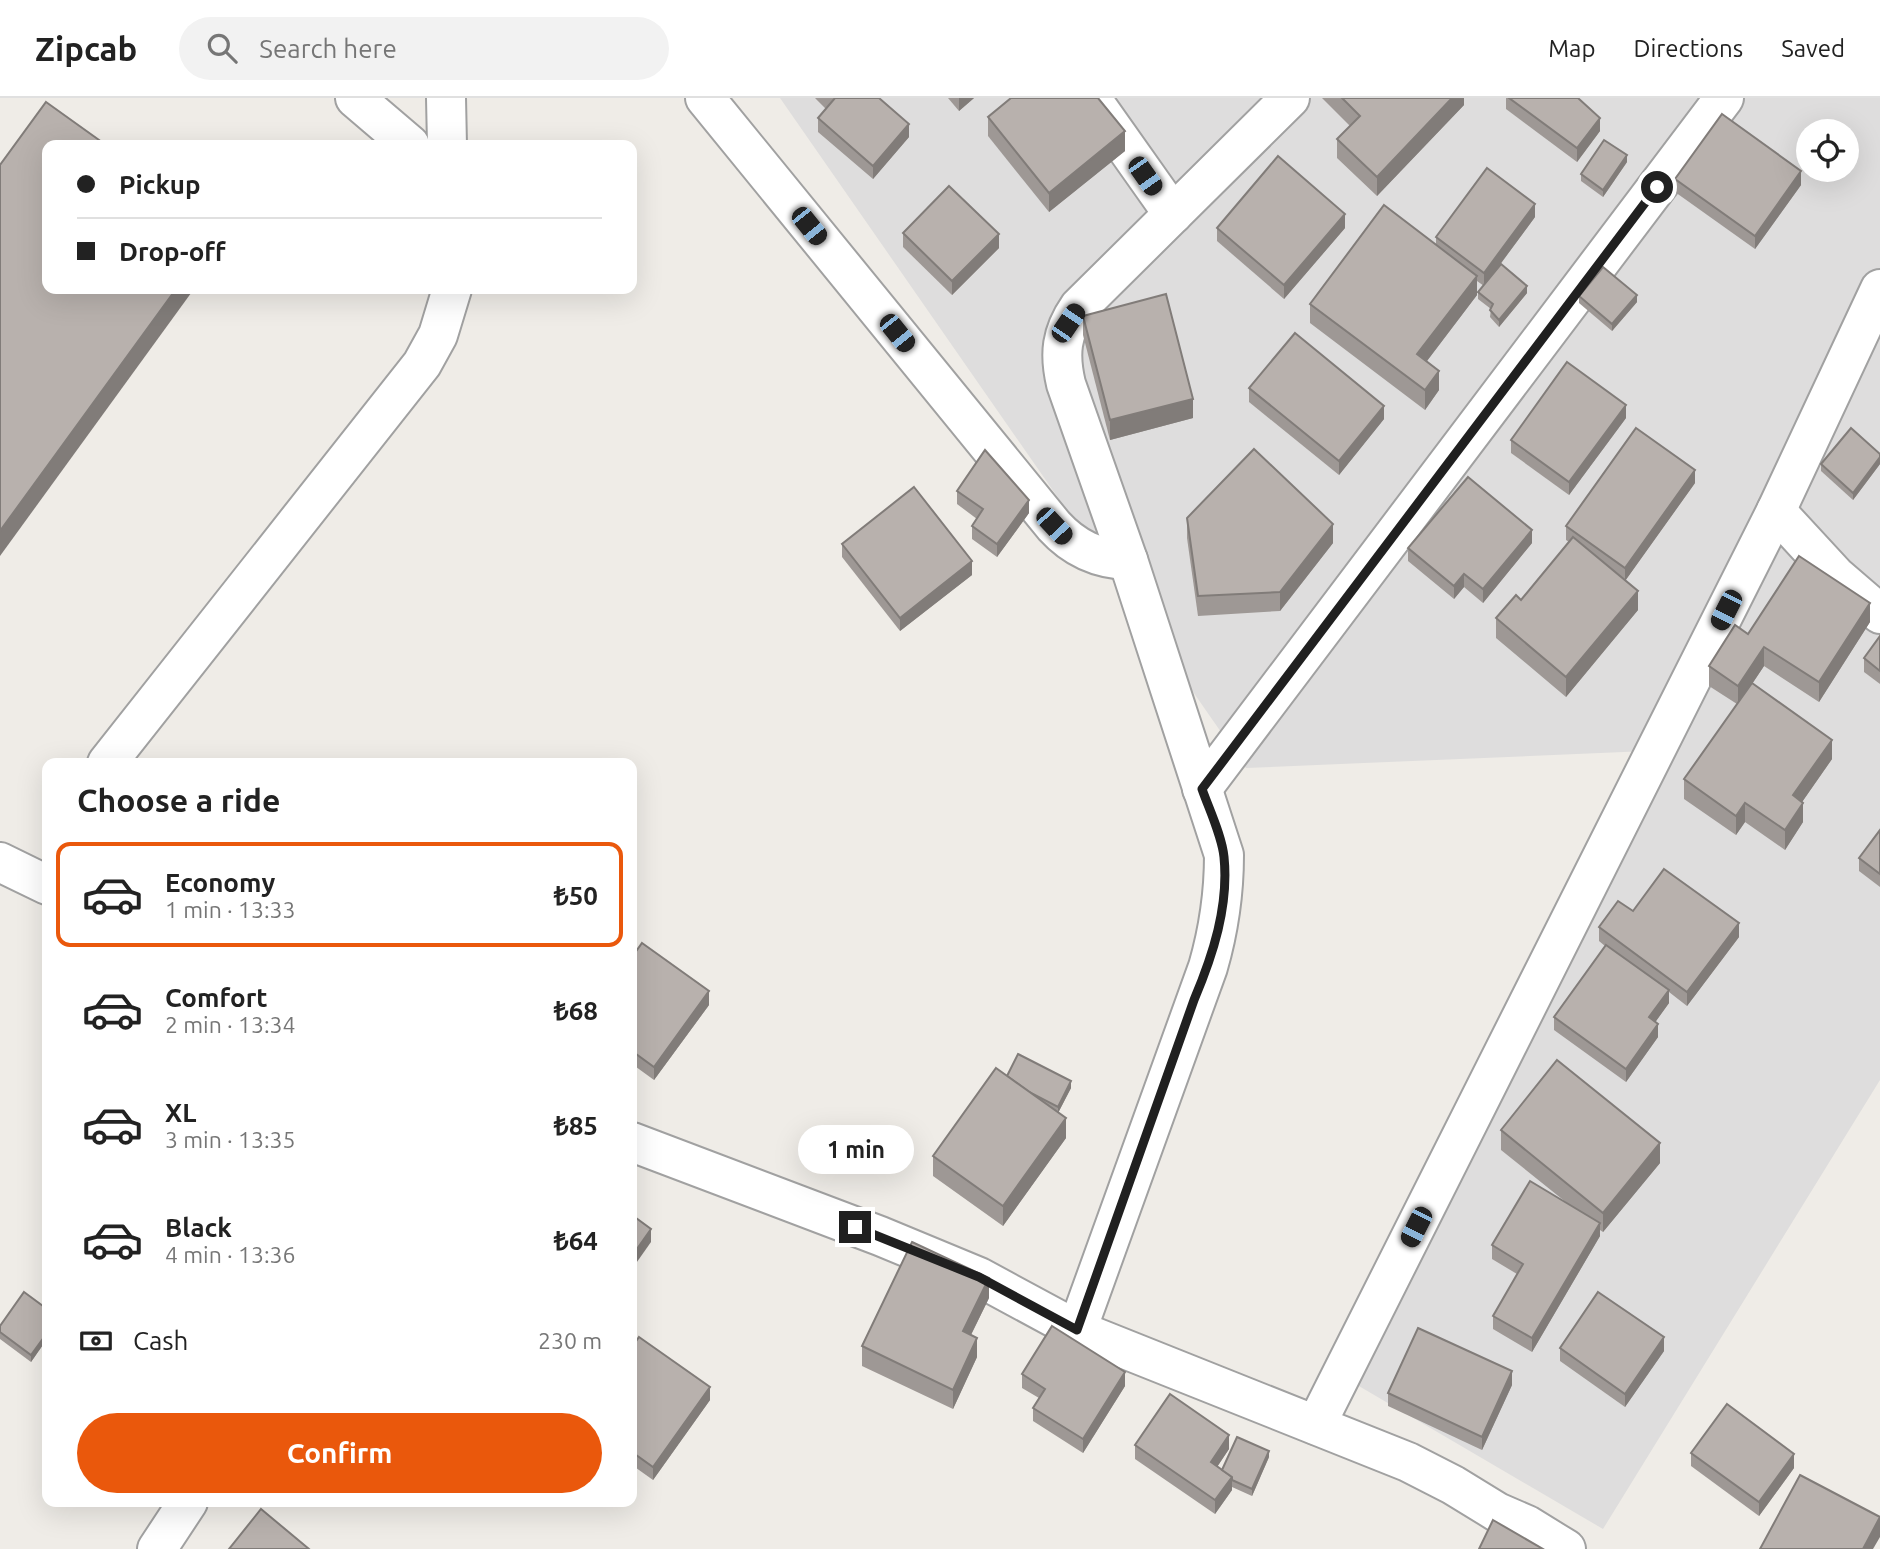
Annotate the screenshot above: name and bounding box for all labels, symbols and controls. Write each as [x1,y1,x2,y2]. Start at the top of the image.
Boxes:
search box [179,17,669,80]
icon: search [203,29,241,67]
text: Zipcab [35,30,137,67]
text: Search here [259,34,397,63]
text: Map [1548,35,1595,62]
text: Directions [1633,35,1743,62]
text: Saved [1781,35,1845,62]
map controls [1796,119,1859,182]
button: locate [1796,119,1859,182]
car [1125,153,1166,199]
text: Pickup [119,170,201,199]
route start [1641,171,1673,203]
car [788,203,831,249]
text: Drop-off [119,237,226,266]
car [1048,300,1089,346]
car [876,310,919,356]
car [1032,503,1077,549]
car [1708,587,1745,633]
text: Choose a ride [77,782,280,818]
icon: car [81,863,144,926]
text: Economy [165,868,275,897]
text: ₺50 [554,881,598,910]
text: 1 min · 13:33 [165,897,296,922]
icon: car [81,978,144,1041]
text: Comfort [165,983,268,1012]
text: ₺68 [554,996,598,1025]
text: 2 min · 13:34 [165,1012,296,1037]
icon: car [81,1093,144,1156]
text: XL [165,1098,196,1127]
text: ₺85 [554,1111,598,1140]
callout: 1 min [797,1126,913,1174]
text: 3 min · 13:35 [165,1127,296,1152]
text: 1 min [827,1137,885,1162]
car [1398,1204,1435,1250]
icon: car [81,1208,144,1271]
route end [839,1211,871,1243]
text: Black [165,1213,232,1242]
text: ₺64 [554,1226,598,1255]
text: 4 min · 13:36 [165,1242,296,1267]
icon: cash [77,1322,115,1360]
text: Cash [133,1326,188,1355]
text: 230 m [538,1328,602,1353]
button: Confirm [77,1413,602,1493]

